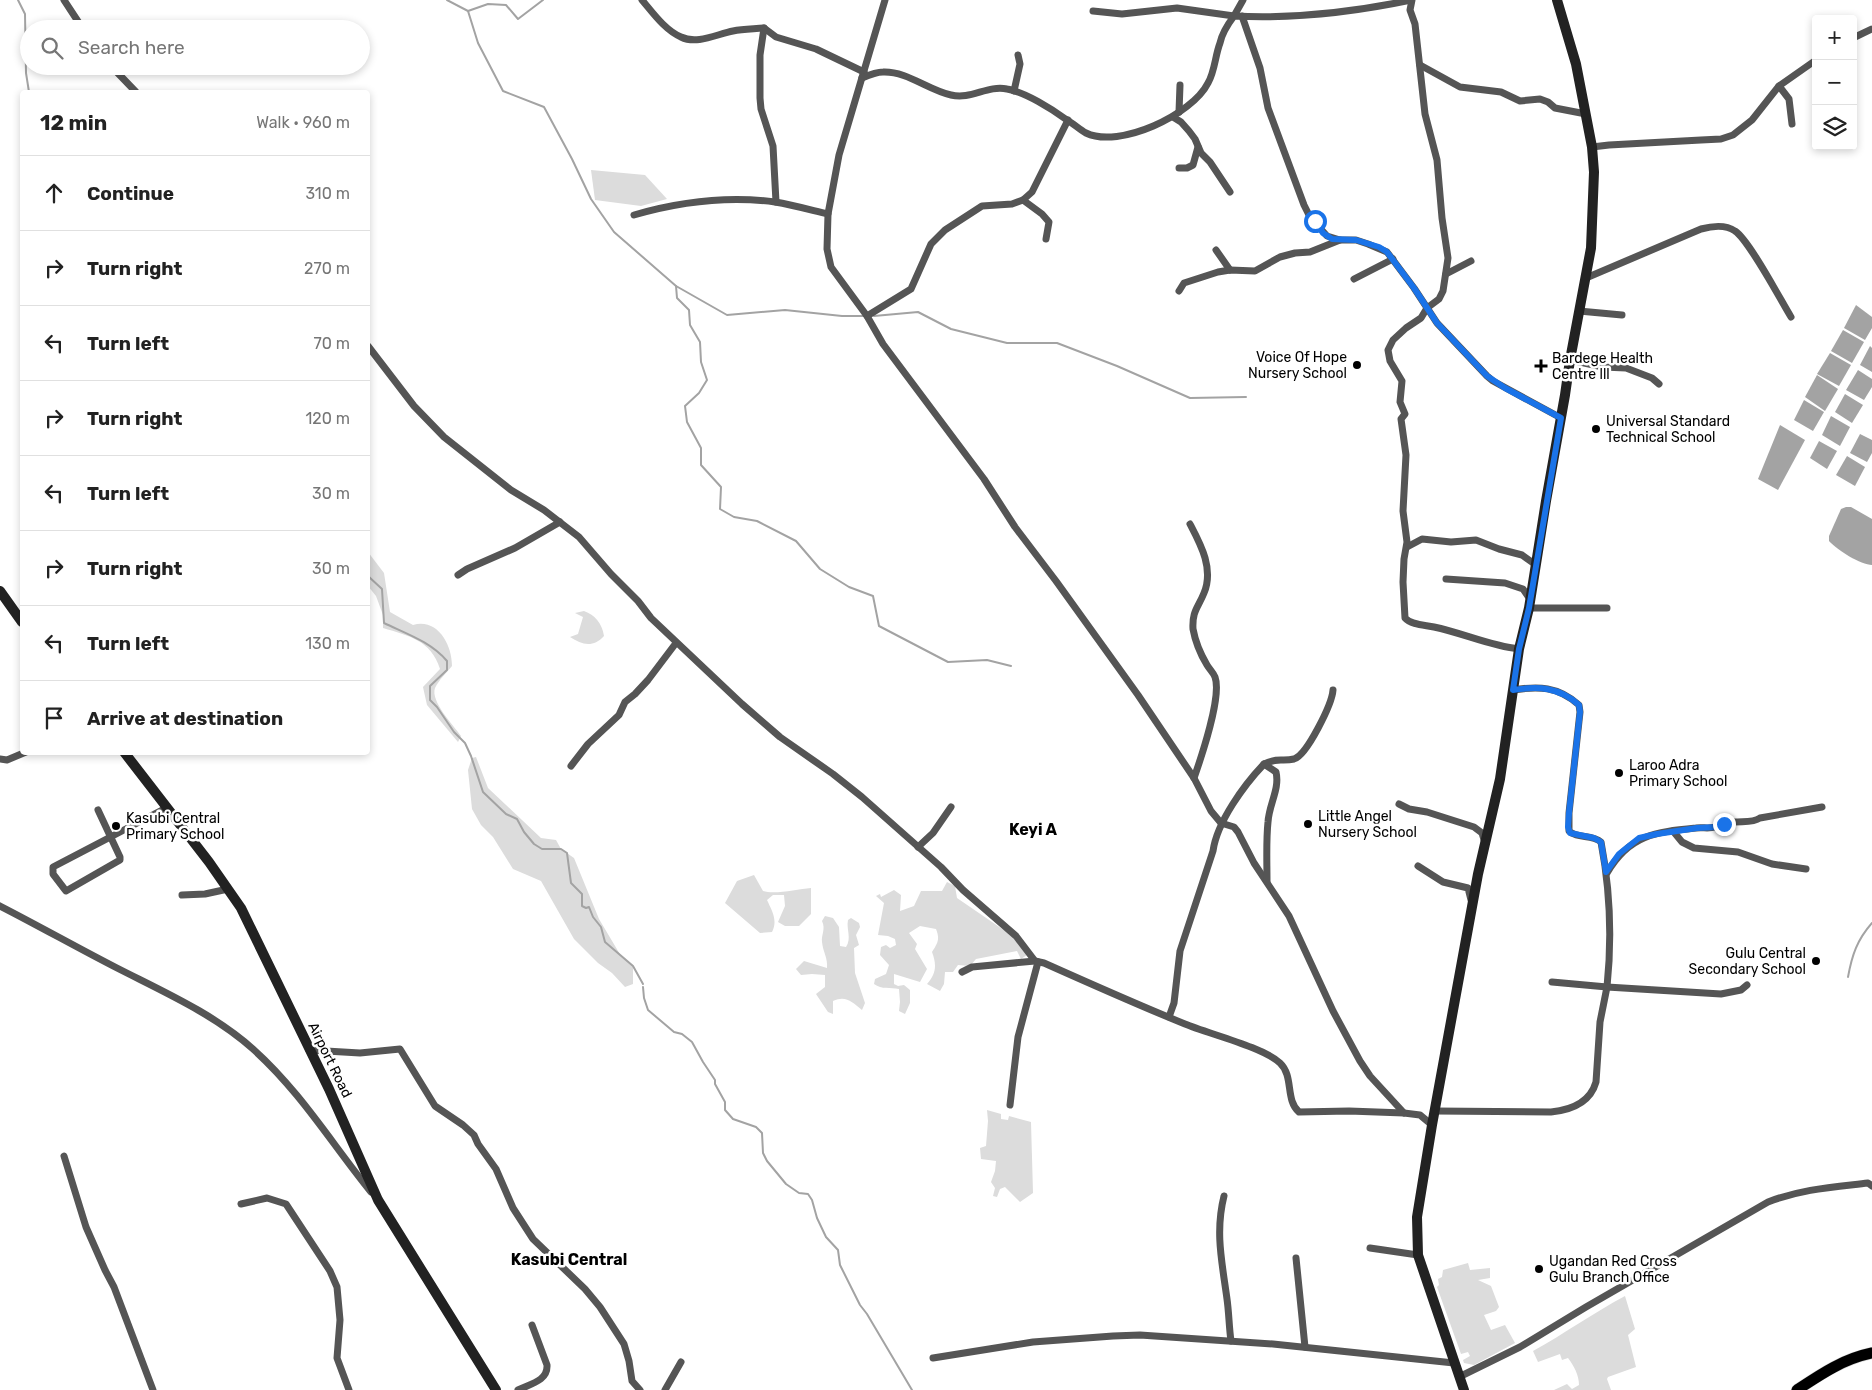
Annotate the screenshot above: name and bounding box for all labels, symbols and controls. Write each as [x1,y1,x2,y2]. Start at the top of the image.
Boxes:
map controls [1812,15,1857,150]
button: + [1812,15,1857,60]
search box [20,20,370,75]
icon: search [38,34,66,62]
text: Search here [78,36,185,59]
button: − [1812,60,1857,105]
button: layers [1812,105,1857,150]
text: 12 min [40,110,107,135]
text: Walk · 960 m [256,113,350,132]
icon: ahead [40,179,68,207]
text: Continue [87,182,174,205]
text: 310 m [306,184,350,203]
route start [1304,210,1327,233]
icon: right [40,254,68,282]
text: Turn right [87,257,182,280]
text: 270 m [304,259,350,278]
icon: left [40,329,68,357]
text: Turn left [87,332,169,355]
text: 70 m [313,334,350,353]
place label: Voice Of Hope Nursery School [1248,349,1347,382]
place label: Bardege Health Centre lll [1552,350,1653,383]
marker: Voice Of Hope Nursery School [1351,359,1363,371]
marker: Bardege Health Centre lll [1534,359,1548,373]
icon: right [40,404,68,432]
text: Turn right [87,407,182,430]
text: 120 m [305,409,350,428]
place label: Universal Standard Technical School [1606,413,1730,446]
marker: Universal Standard Technical School [1590,423,1602,435]
icon: left [40,479,68,507]
text: Turn left [87,482,169,505]
text: 30 m [312,484,350,503]
icon: right [40,554,68,582]
text: Turn right [87,557,182,580]
text: 30 m [312,559,350,578]
icon: left [40,629,68,657]
text: Turn left [87,632,169,655]
text: 130 m [305,634,350,653]
icon: arrive [40,704,68,732]
text: Arrive at destination [87,707,283,730]
place label: Laroo Adra Primary School [1629,757,1727,790]
marker: Laroo Adra Primary School [1613,767,1625,779]
place label: Little Angel Nursery School [1318,808,1417,841]
place label: Kasubi Central Primary School [126,810,224,843]
route end [1713,813,1736,836]
marker: Little Angel Nursery School [1302,818,1314,830]
marker: Kasubi Central Primary School [110,820,122,832]
district label: Keyi A [1009,820,1057,839]
place label: Gulu Central Secondary School [1689,945,1806,978]
marker: Gulu Central Secondary School [1810,955,1822,967]
street label: Airport Road [304,1019,356,1101]
district label: Kasubi Central [511,1250,627,1269]
place label: Ugandan Red Cross Gulu Branch Office [1549,1253,1677,1286]
marker: Ugandan Red Cross Gulu Branch Office [1533,1263,1545,1275]

